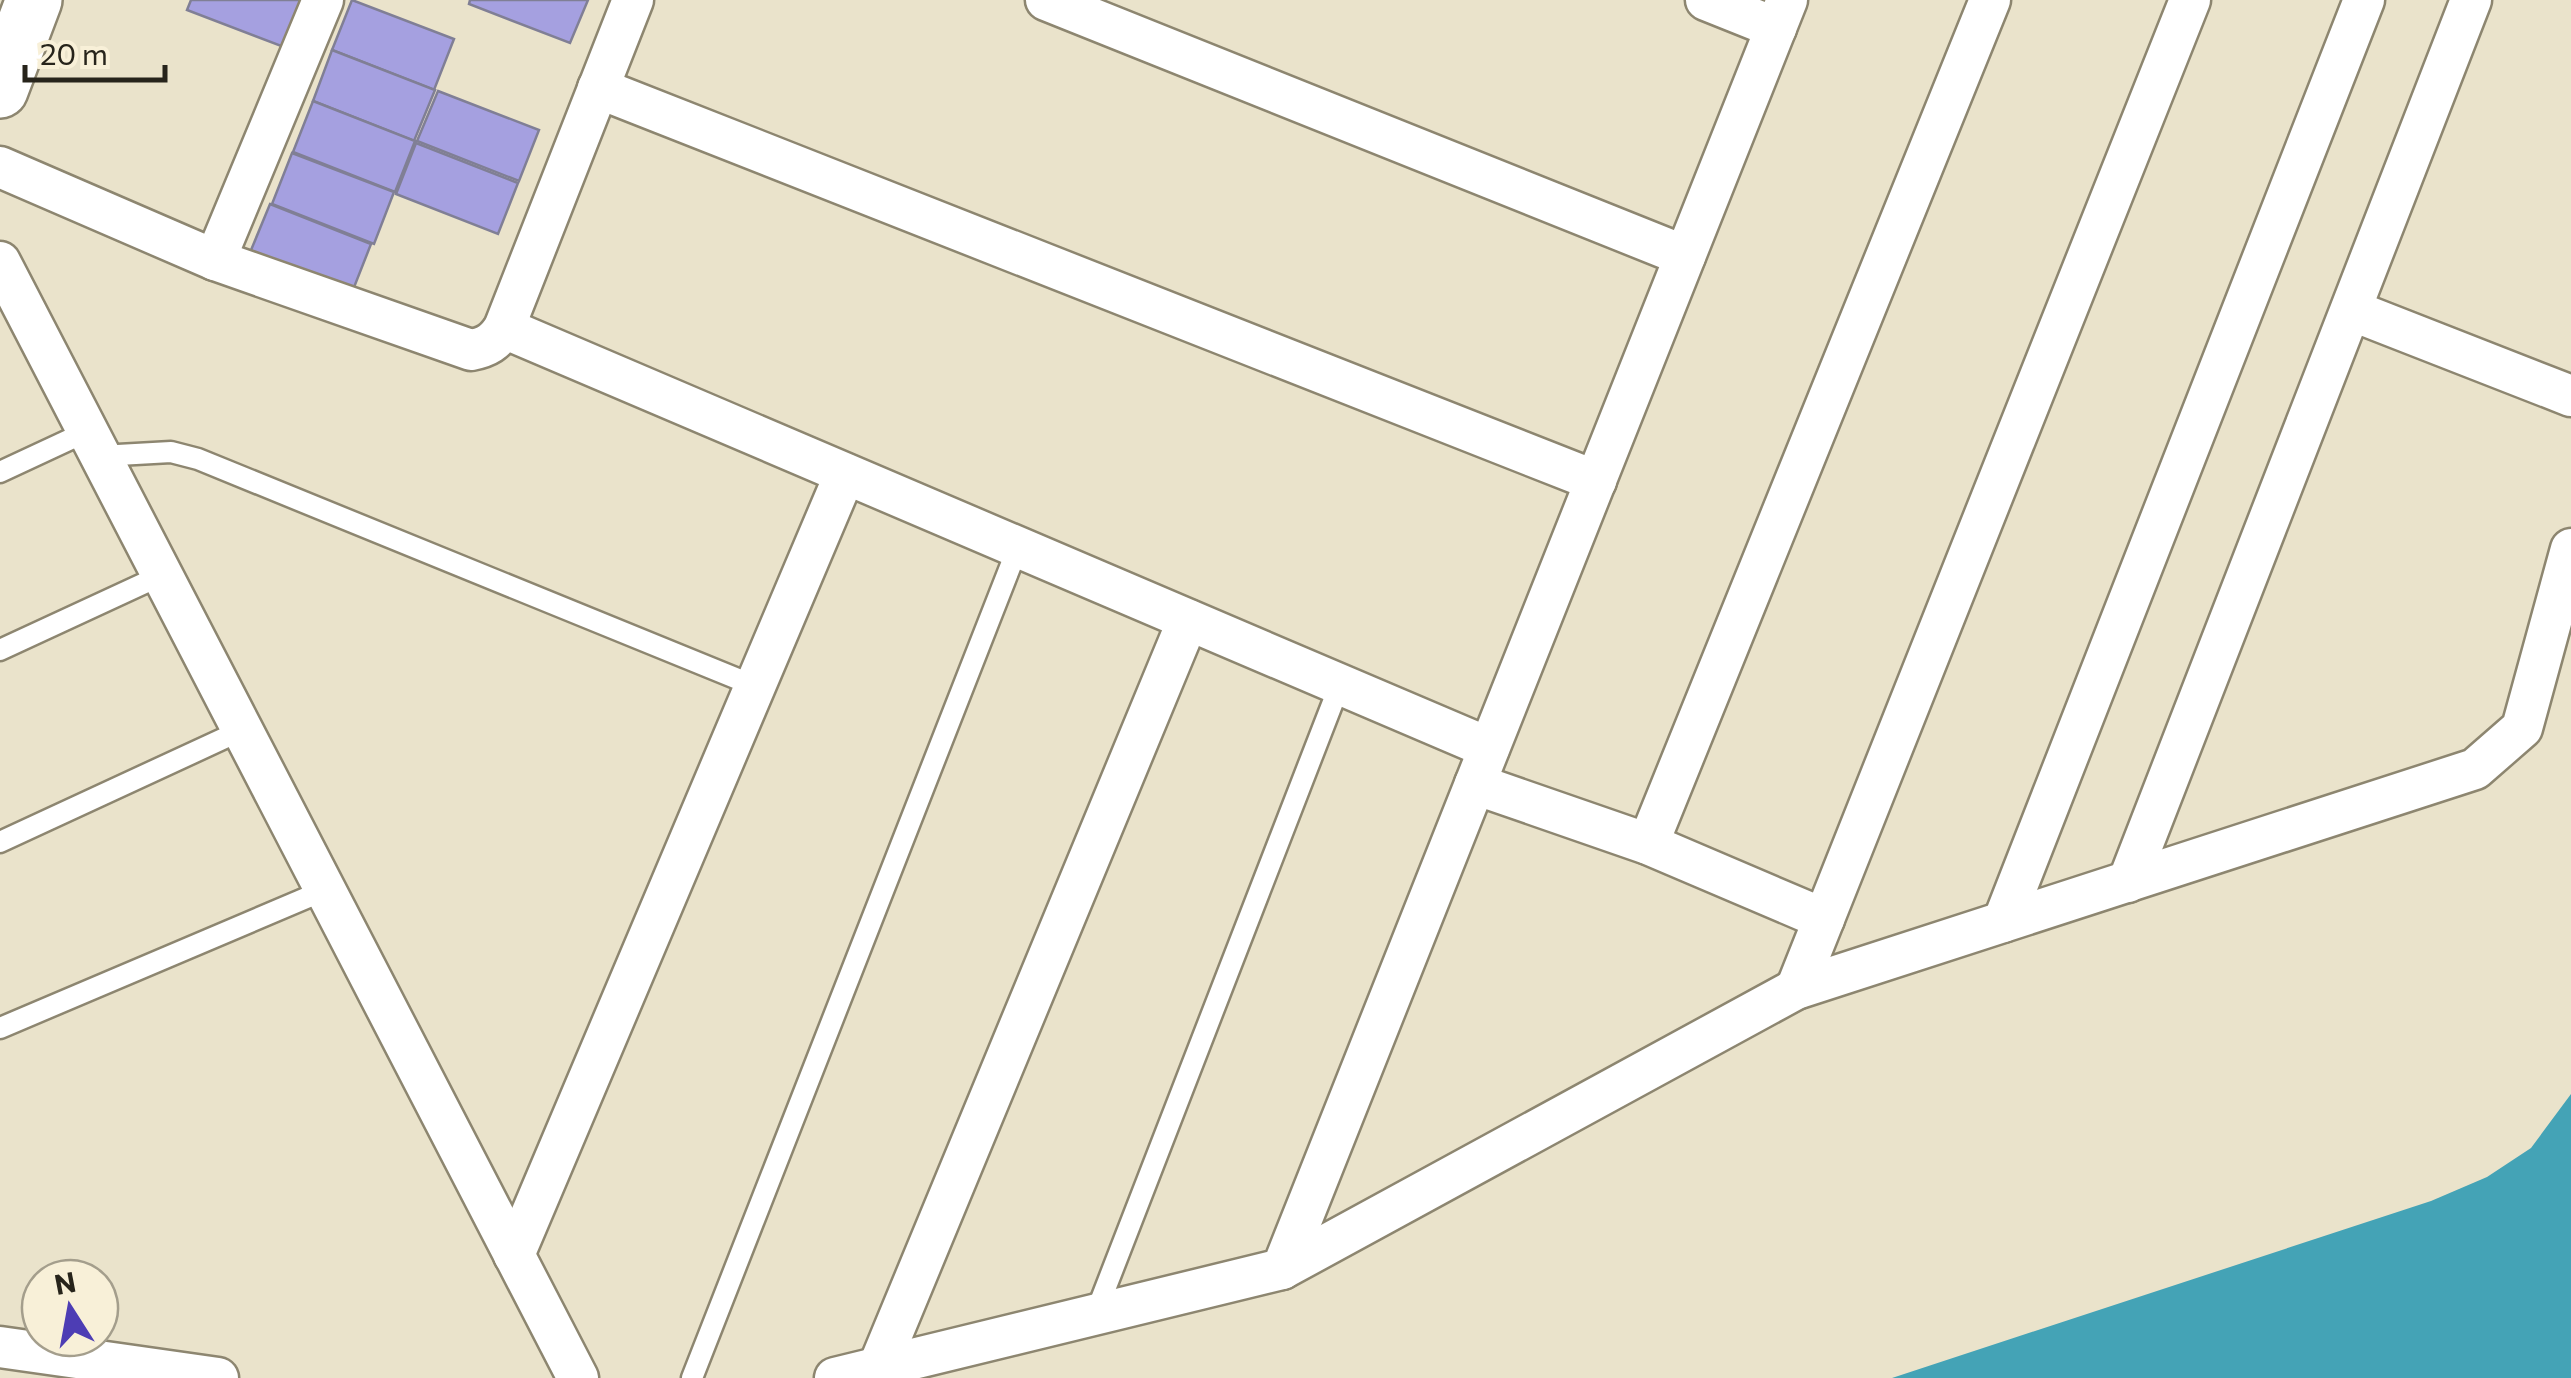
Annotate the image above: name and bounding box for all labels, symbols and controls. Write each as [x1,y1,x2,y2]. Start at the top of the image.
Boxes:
scale bar [25,20,165,82]
text: 20 m [40,34,108,71]
north arrow [20,1258,120,1358]
text: N [51,1264,79,1301]

